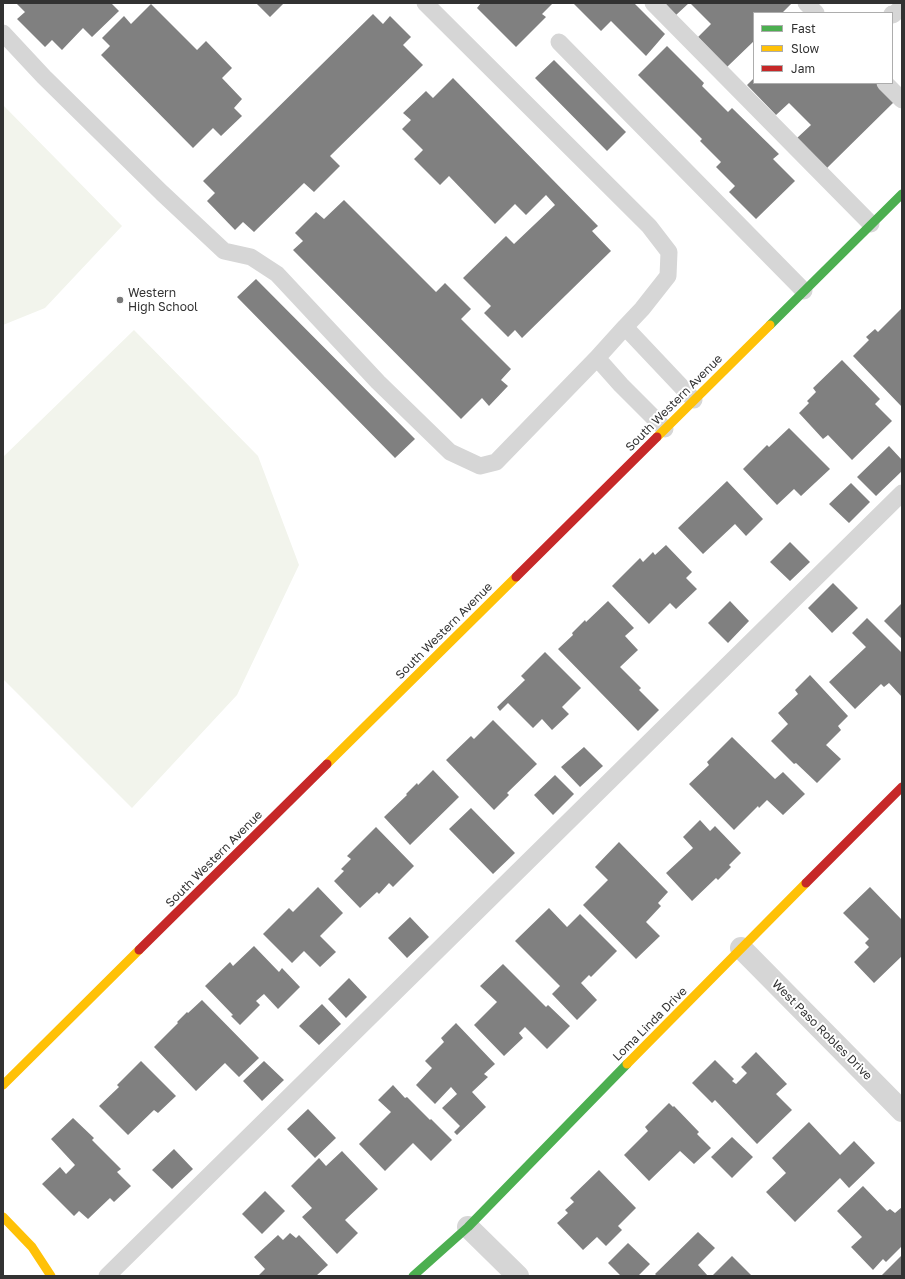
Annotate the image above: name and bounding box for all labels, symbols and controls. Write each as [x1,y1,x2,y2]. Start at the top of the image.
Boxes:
legend [753,12,893,84]
text: Fast [791,21,816,36]
text: Slow [791,41,819,56]
text: Jam [791,61,815,76]
place label: Western High School [128,286,198,314]
marker: Western High School [115,295,125,305]
street label: South Western Avenue [623,352,725,454]
street label: South Western Avenue [393,580,495,682]
street label: South Western Avenue [163,808,265,910]
street label: West Paso Robles Drive [769,977,875,1083]
street label: Loma Linda Drive [610,984,690,1064]

